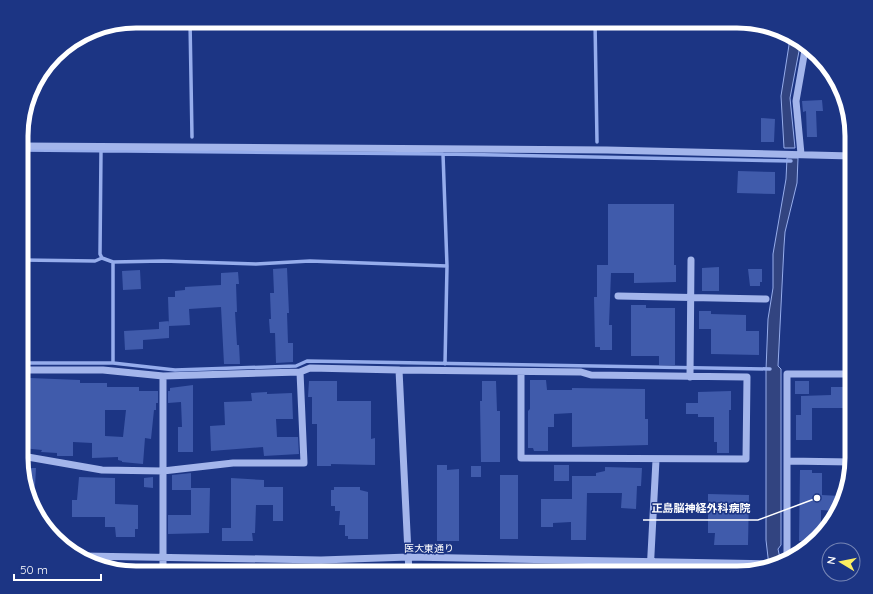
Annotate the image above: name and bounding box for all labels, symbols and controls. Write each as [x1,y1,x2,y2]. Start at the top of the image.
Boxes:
callout: 正島脳神経外科病院 [643,497,758,520]
text: 正島脳神経外科病院 [652,501,751,515]
street label: 医大東通り [404,542,454,555]
north arrow [821,542,861,582]
text: N [824,555,839,565]
scale bar [14,556,101,582]
text: 50 m [20,562,48,577]

